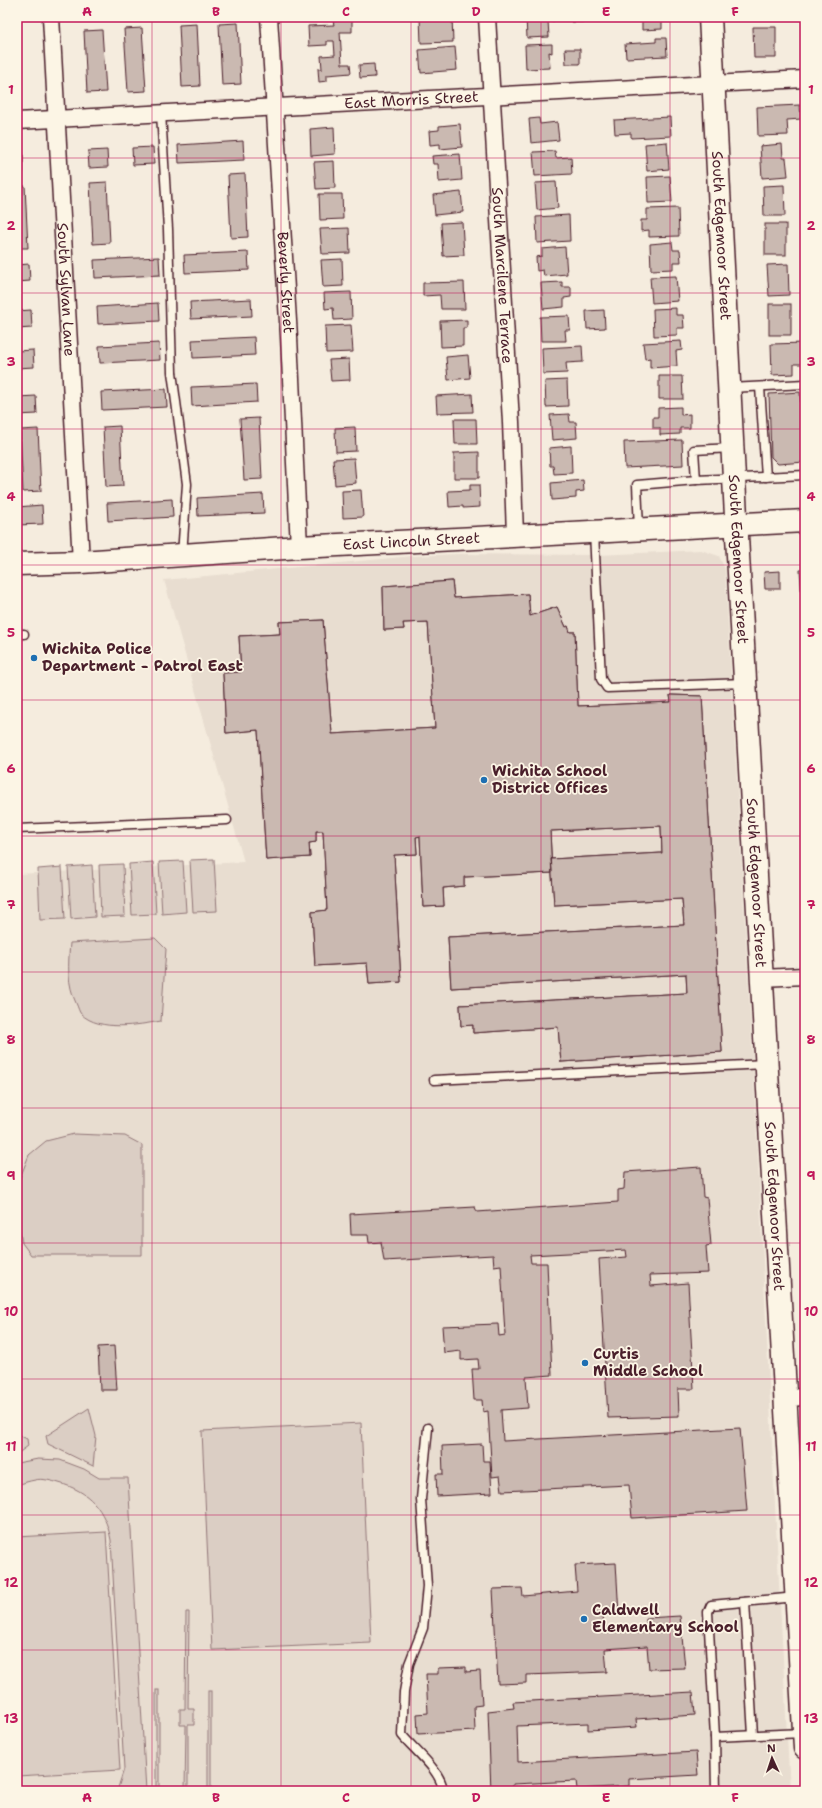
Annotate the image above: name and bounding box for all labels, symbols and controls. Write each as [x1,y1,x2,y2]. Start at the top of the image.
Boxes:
text: A [82,3,92,20]
text: B [212,3,220,20]
text: C [342,3,350,20]
text: D [471,3,481,20]
text: E [602,3,611,20]
text: F [731,3,739,20]
text: 1 [8,81,14,98]
text: 1 [808,81,814,98]
street label: East Morris Street [344,86,479,114]
street label: South Edgemoor Street [707,151,736,321]
street label: South Marcilene Terrace [487,187,518,364]
text: 2 [6,217,16,234]
text: 2 [806,217,816,234]
street label: South Sylvan Lane [52,222,80,357]
street label: Beverly Street [272,231,299,334]
text: 3 [6,353,16,370]
text: 3 [806,353,816,370]
street label: South Edgemoor Street [724,474,753,644]
text: 4 [6,488,16,505]
text: 4 [806,488,816,505]
street label: East Lincoln Street [342,528,480,555]
text: 5 [7,624,15,641]
text: 5 [807,624,815,641]
place label: Wichita Police Department - Patrol East [42,639,243,676]
marker: Wichita Police Department - Patrol East [29,653,39,663]
text: 6 [6,760,16,777]
text: 6 [806,760,816,777]
place label: Wichita School District Offices [492,761,608,798]
marker: Wichita School District Offices [479,775,489,785]
street label: South Edgemoor Street [742,798,771,968]
text: 7 [6,896,16,913]
text: 7 [806,896,816,913]
text: 8 [6,1031,16,1048]
text: 8 [806,1031,816,1048]
street label: South Edgemoor Street [760,1121,789,1291]
text: 9 [6,1167,16,1184]
text: 9 [806,1167,816,1184]
text: 10 [4,1303,18,1320]
text: 10 [804,1303,818,1320]
place label: Curtis Middle School [593,1344,703,1381]
marker: Curtis Middle School [580,1358,590,1368]
text: 11 [5,1438,17,1455]
text: 11 [805,1438,817,1455]
text: 12 [4,1574,18,1591]
text: 12 [804,1574,818,1591]
place label: Caldwell Elementary School [592,1600,739,1637]
marker: Caldwell Elementary School [579,1614,589,1624]
text: 13 [4,1710,18,1727]
text: 13 [804,1710,818,1727]
north arrow [752,1738,792,1778]
text: N [767,1741,777,1756]
text: A [82,1789,92,1806]
text: B [212,1789,220,1806]
text: C [342,1789,350,1806]
text: D [471,1789,481,1806]
text: E [602,1789,611,1806]
text: F [731,1789,739,1806]

